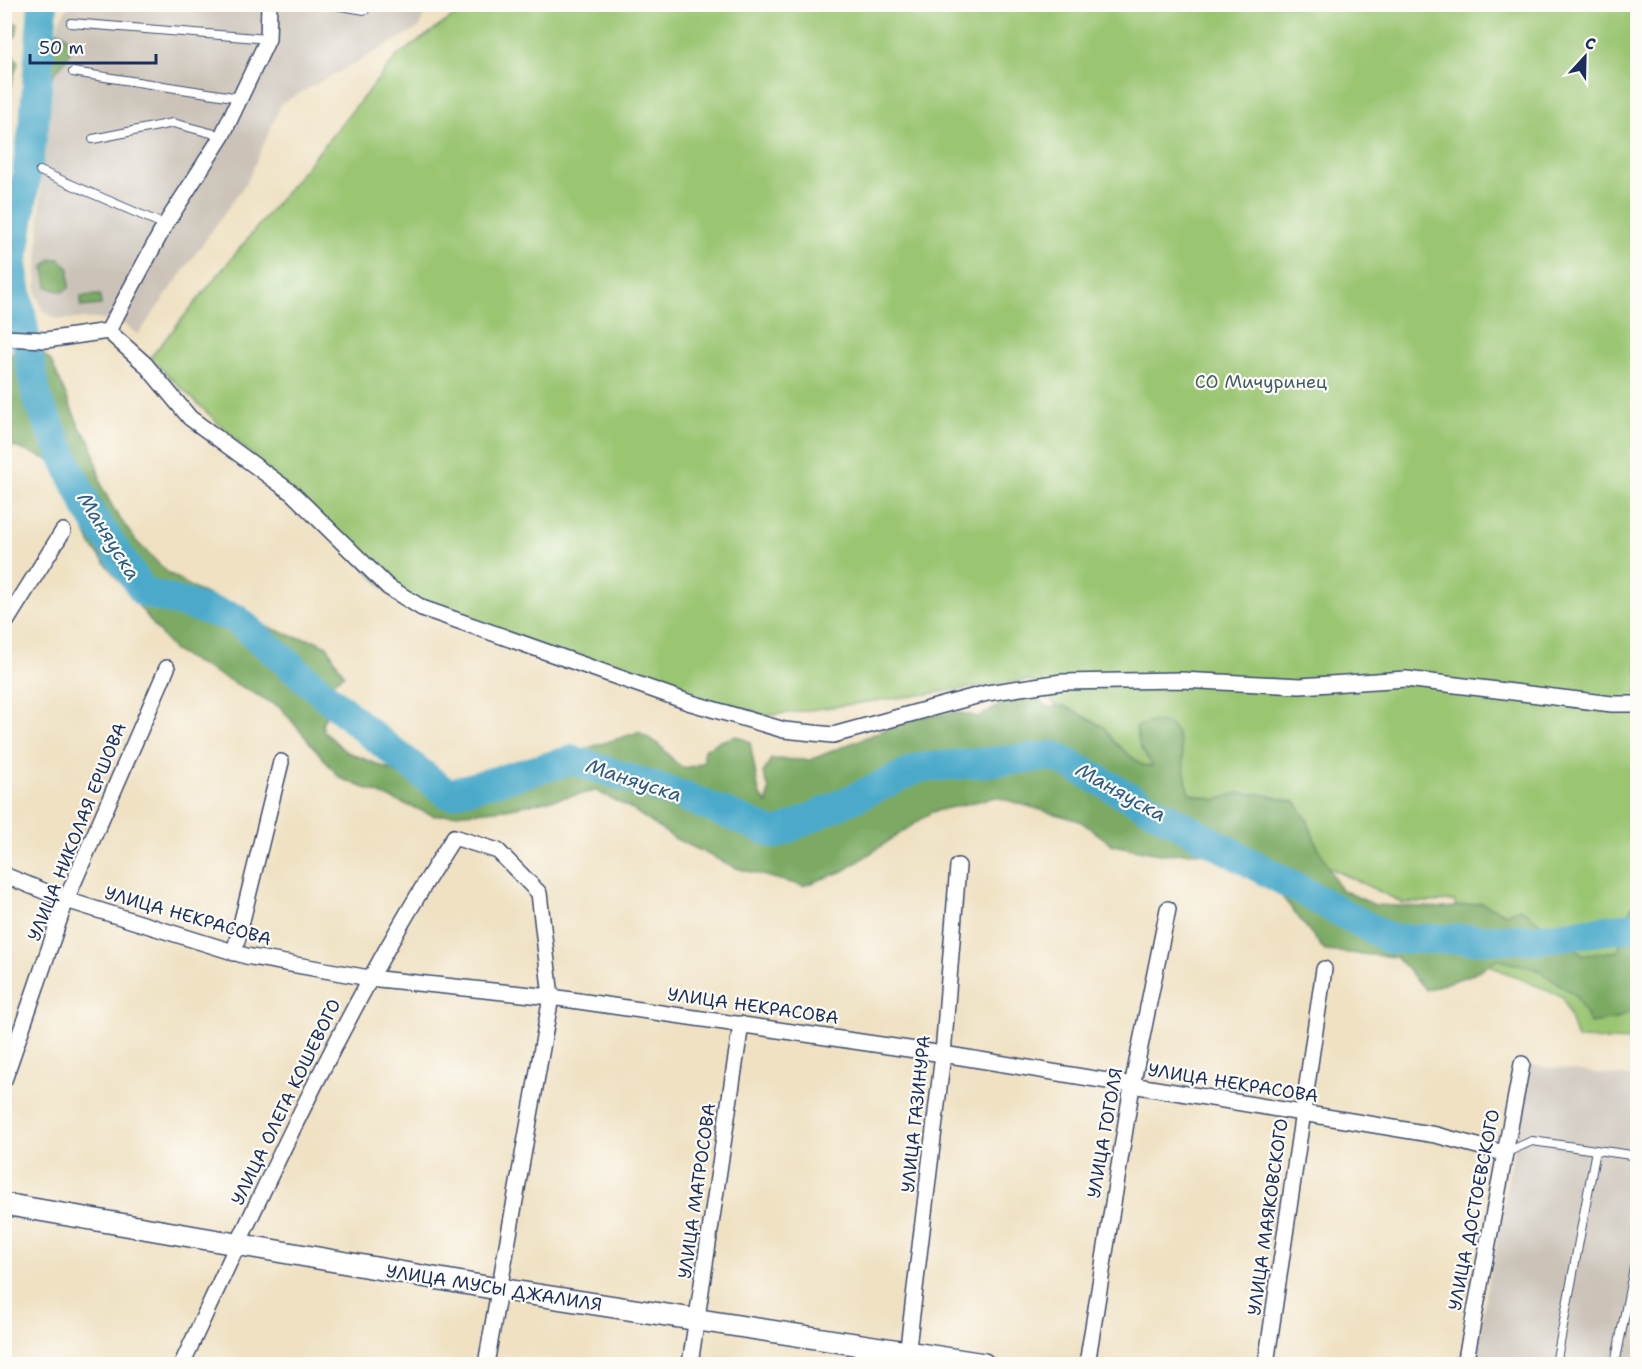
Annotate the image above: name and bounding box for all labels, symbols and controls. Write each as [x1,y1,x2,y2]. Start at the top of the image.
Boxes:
scale bar [30,27,156,65]
north arrow [1555,27,1615,87]
text: С [1582,32,1599,55]
text: 50 m [39,36,84,60]
park label: СО Мичуринец [1195,370,1327,394]
water label: Маняуска [72,487,146,585]
street label: УЛИЦА НИКОЛАЯ ЕРШОВА [22,719,132,945]
water label: Маняуска [583,752,685,808]
water label: Маняуска [1071,757,1171,827]
street label: УЛИЦА НЕКРАСОВА [102,881,274,951]
street label: УЛИЦА НЕКРАСОВА [666,982,840,1030]
street label: УЛИЦА ОЛЕГА КОШЕВОГО [226,995,346,1209]
street label: УЛИЦА ГАЗИНУРА [896,1034,936,1194]
street label: УЛИЦА НЕКРАСОВА [1146,1058,1320,1108]
street label: УЛИЦА ГОГОЛЯ [1082,1066,1128,1200]
street label: УЛИЦА МАТРОСОВА [673,1102,721,1280]
street label: УЛИЦА ДОСТОЕВСКОГО [1443,1107,1505,1313]
street label: УЛИЦА МАЯКОВСКОГО [1242,1117,1294,1317]
street label: УЛИЦА МУСЫ ДЖАЛИЛЯ [384,1259,604,1317]

